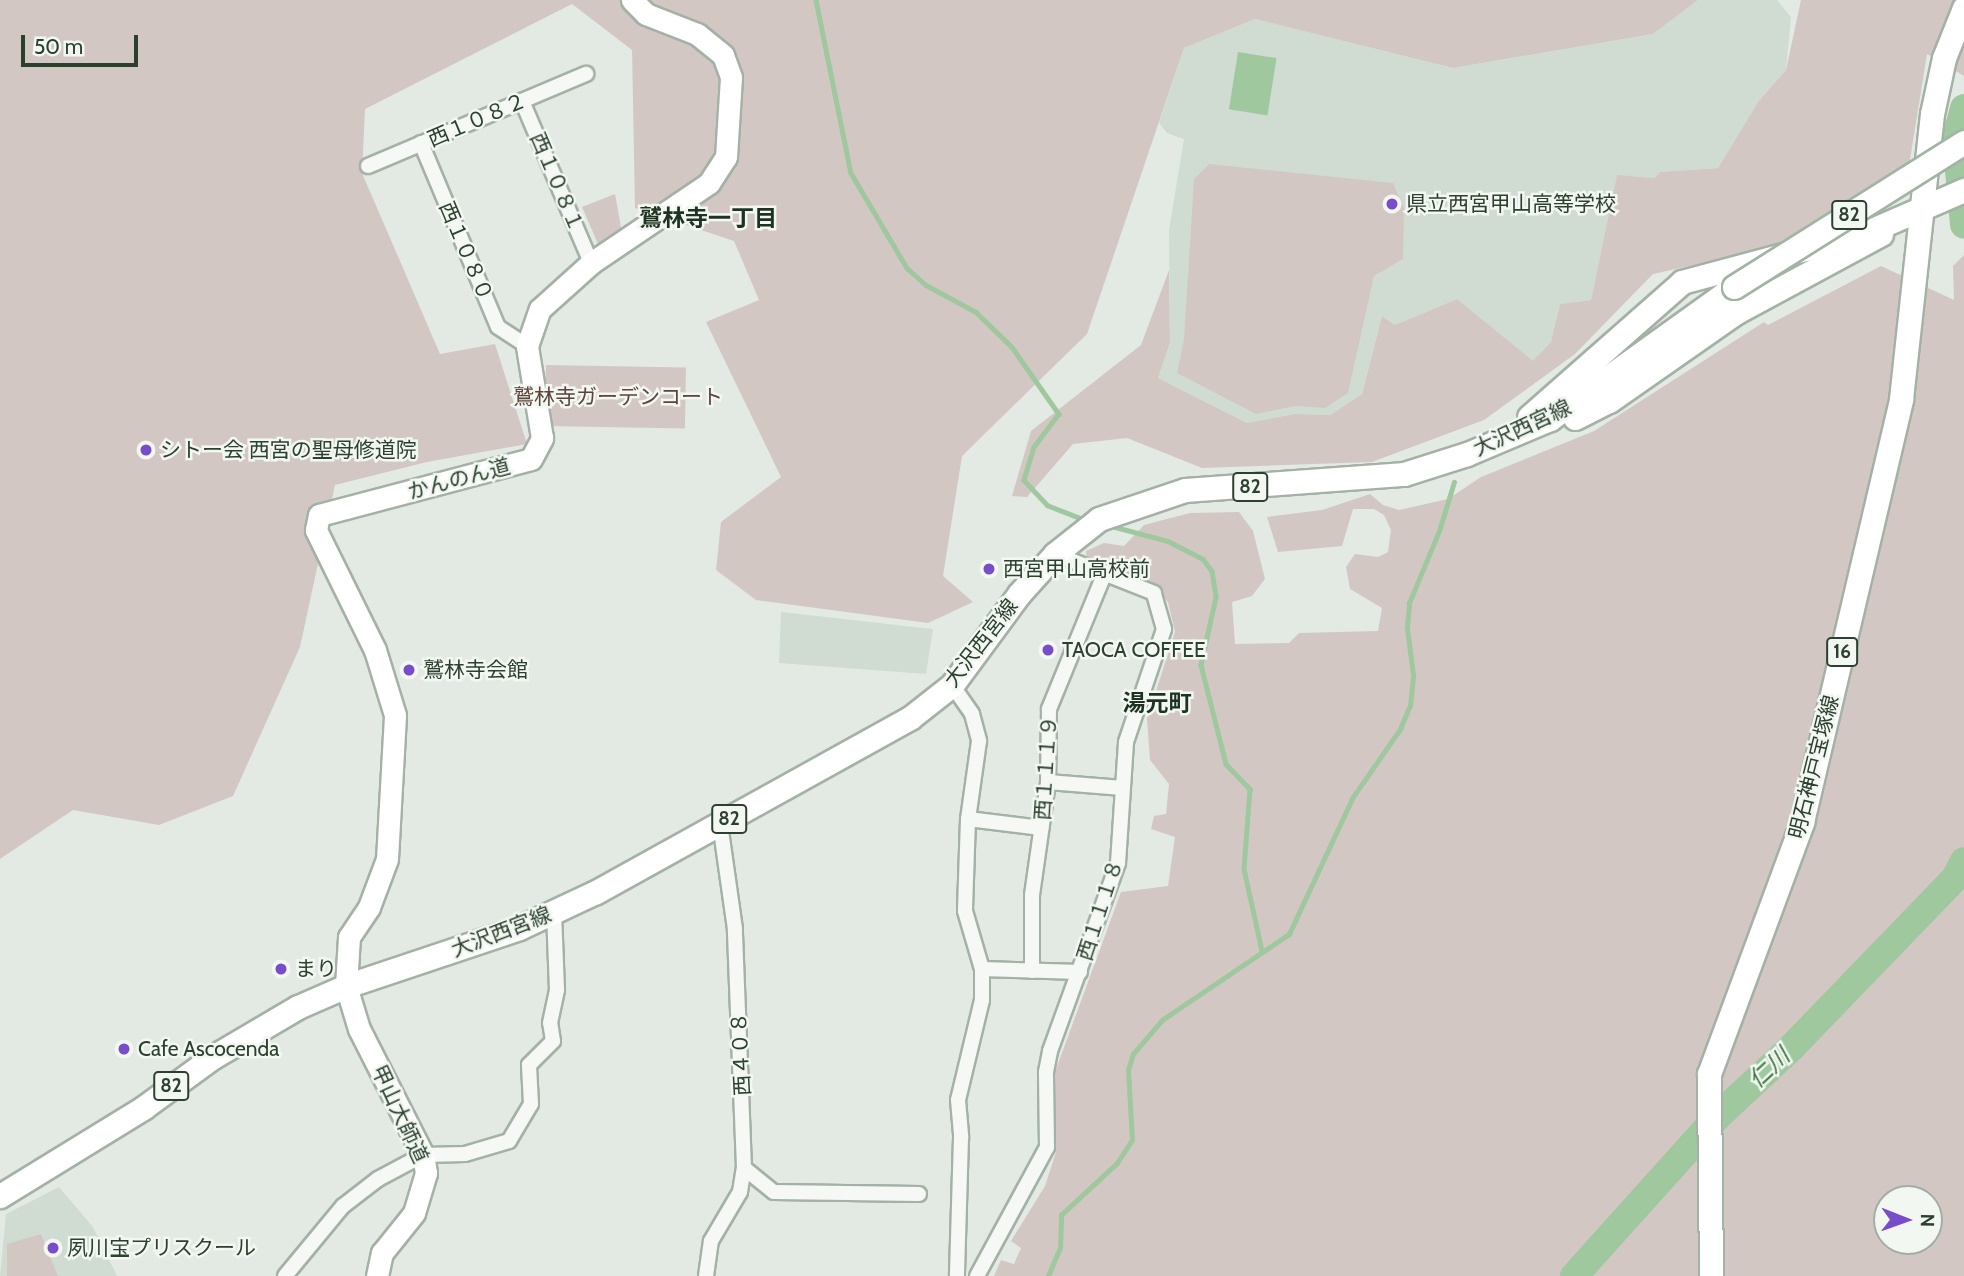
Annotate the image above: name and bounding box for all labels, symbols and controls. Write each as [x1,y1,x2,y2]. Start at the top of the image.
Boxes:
scale bar [24,21,142,65]
text: 50 m [34,34,83,59]
street label: 西１０８２ [424,88,530,152]
street label: 西１０８１ [525,129,589,235]
place label: 県立西宮甲山高等学校 [1406,191,1616,217]
marker: 県立西宮甲山高等学校 [1384,196,1400,212]
street label: 西１０８０ [434,198,498,304]
road number: 82 [1830,200,1868,230]
district label: 鷲林寺一丁目 [639,204,777,232]
park label: 鷲林寺ガーデンコート [513,384,723,410]
street label: 大沢西宮線 [1469,394,1575,462]
place label: シトー会 西宮の聖母修道院 [160,437,417,463]
marker: シトー会 西宮の聖母修道院 [138,442,154,458]
street label: かんのん道 [405,453,513,505]
road number: 82 [1231,472,1269,502]
place label: 西宮甲山高校前 [1003,556,1150,582]
marker: 西宮甲山高校前 [981,561,997,577]
street label: 大沢西宮線 [939,594,1023,692]
road number: 16 [1825,636,1860,667]
place label: TAOCA COFFEE [1062,637,1206,663]
marker: TAOCA COFFEE [1040,642,1056,658]
place label: 鷲林寺会館 [423,657,528,683]
marker: 鷲林寺会館 [401,662,417,678]
district label: 湯元町 [1123,689,1191,717]
street label: 明石神戸宝塚線 [1784,693,1844,841]
street label: 西１１１９ [1030,715,1062,821]
road number: 82 [710,804,748,834]
street label: 西１１１８ [1072,856,1128,964]
street label: 大沢西宮線 [447,901,555,963]
place label: まり [295,956,337,982]
marker: まり [273,961,289,977]
street label: 西４０８ [726,1011,756,1097]
place label: Cafe Ascocenda [138,1036,279,1062]
marker: Cafe Ascocenda [116,1041,132,1057]
water label: 仁川 [1743,1042,1795,1094]
street label: 甲山大師道 [366,1061,434,1167]
road number: 82 [152,1070,190,1102]
north arrow [1873,1185,1943,1255]
text: N [1916,1213,1939,1227]
place label: 夙川宝プリスクール [67,1235,256,1261]
marker: 夙川宝プリスクール [45,1240,61,1256]

